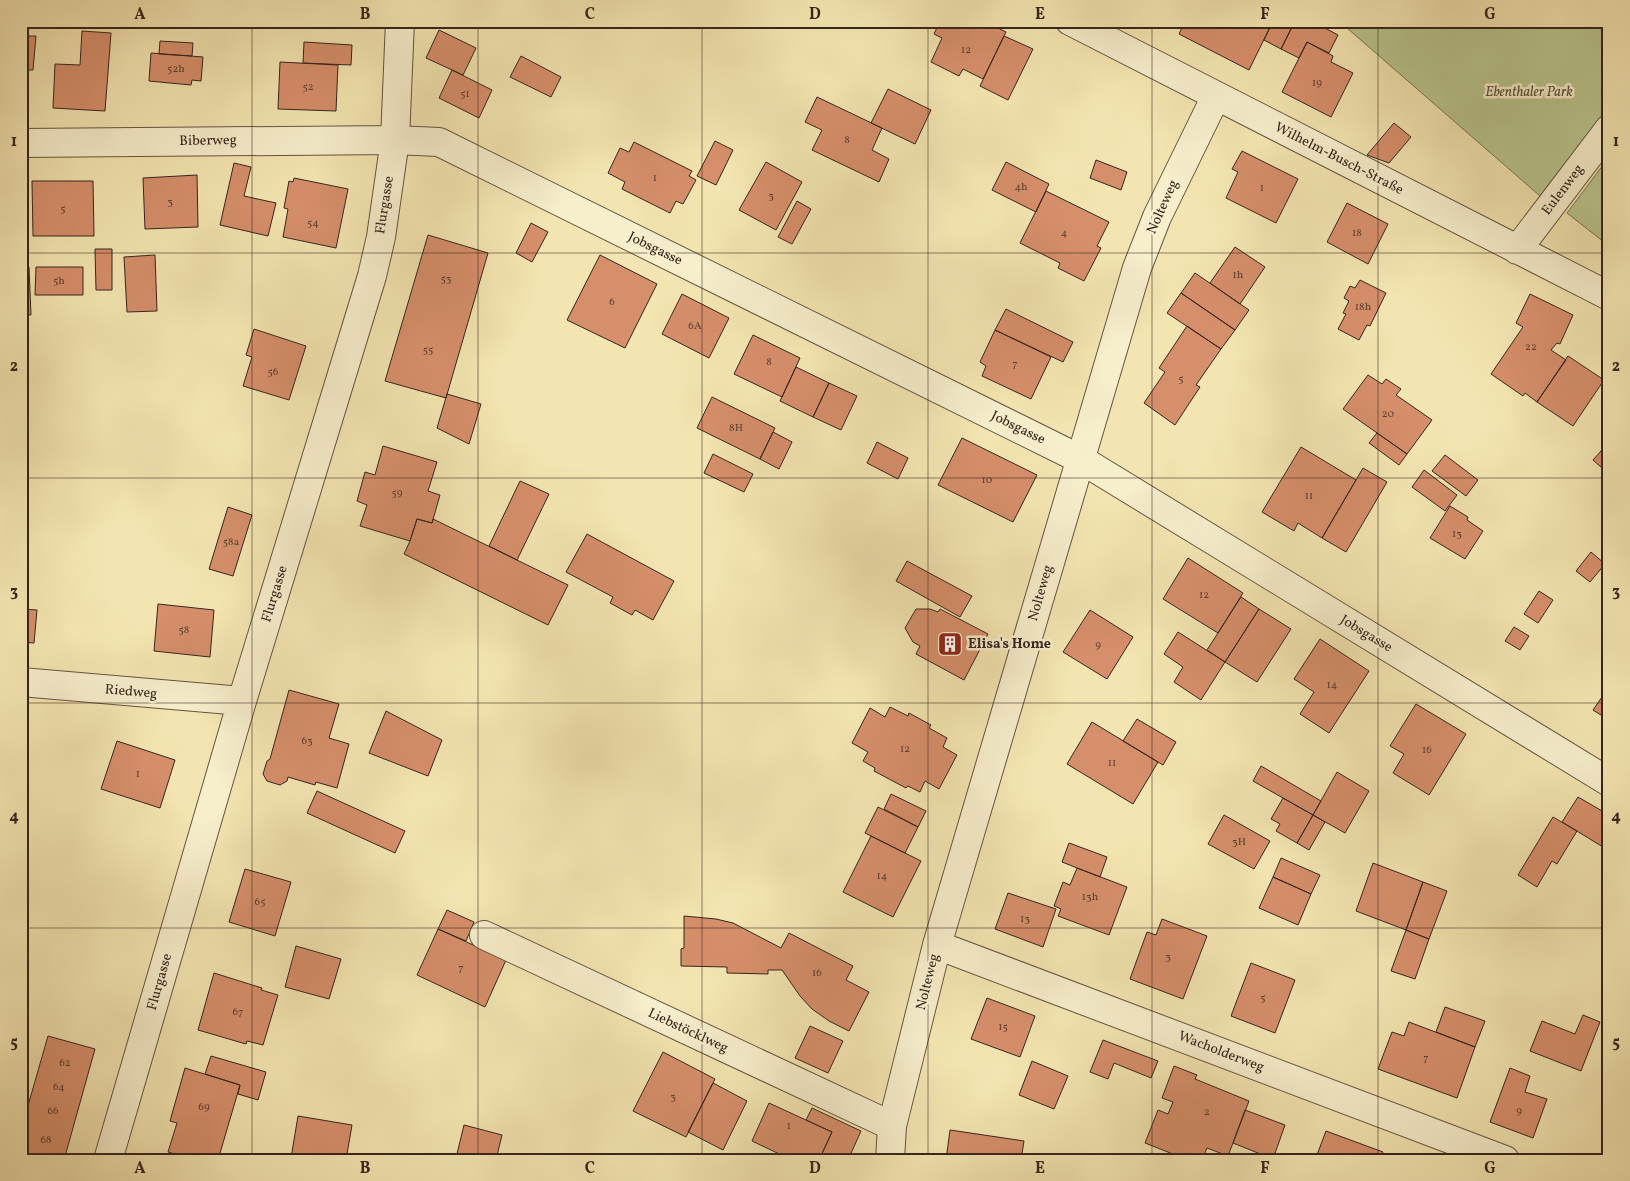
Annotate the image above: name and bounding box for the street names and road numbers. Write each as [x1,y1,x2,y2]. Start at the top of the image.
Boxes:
street label: Wilhelm-Busch-Straße [1271,118,1407,200]
street label: Biberweg [179,131,237,151]
street label: Eulenweg [1538,161,1588,219]
street label: Flurgasse [371,174,399,235]
street label: Nolteweg [1143,177,1183,237]
street label: Jobsgasse [625,228,686,270]
street label: Jobsgasse [988,407,1049,449]
street label: Flurgasse [257,563,293,625]
street label: Nolteweg [1024,563,1058,623]
street label: Jobsgasse [1336,611,1396,657]
street label: Riedweg [104,680,158,704]
street label: Flurgasse [143,951,177,1013]
street label: Nolteweg [912,952,944,1012]
street label: Liebstöcklweg [645,1004,731,1058]
street label: Wacholderweg [1175,1027,1267,1077]

